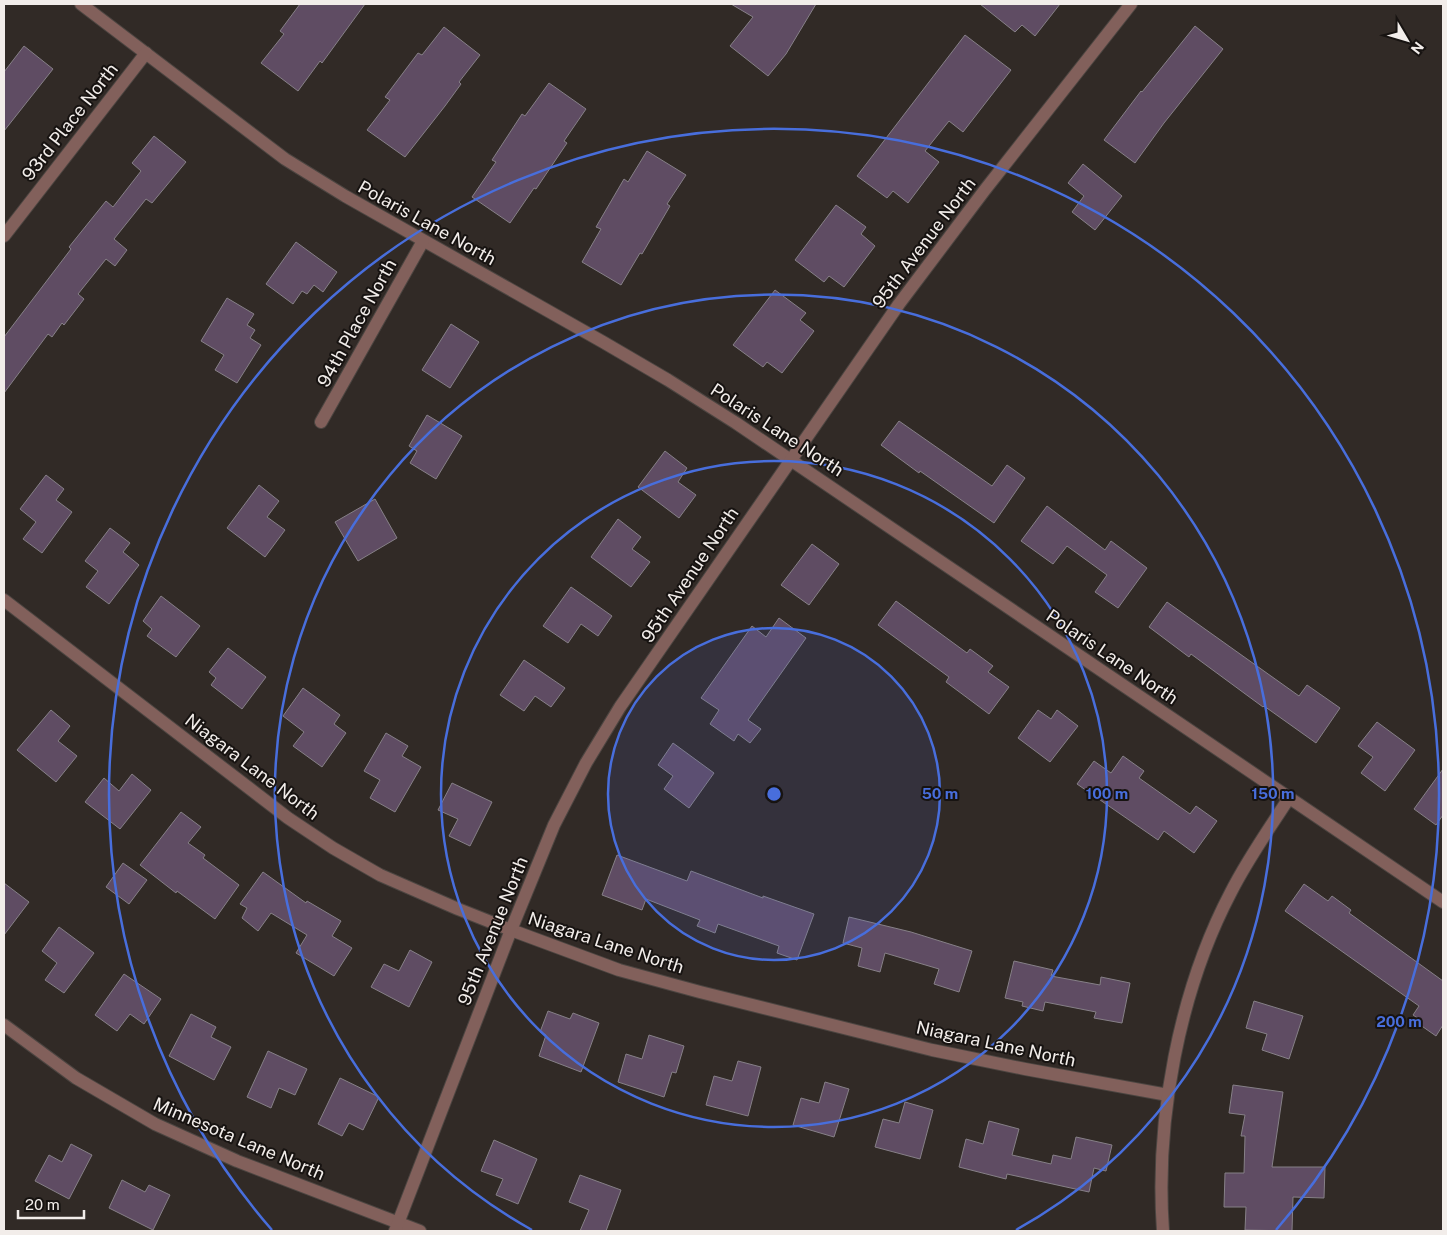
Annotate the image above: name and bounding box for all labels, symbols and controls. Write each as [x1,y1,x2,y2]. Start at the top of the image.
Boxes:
north arrow [1382,15,1432,65]
text: N [1408,39,1427,57]
street label: 93rd Place North [17,59,122,185]
street label: 95th Avenue North [868,173,980,312]
street label: Polaris Lane North [355,176,500,269]
street label: 94th Place North [313,255,400,390]
street label: Polaris Lane North [707,379,848,480]
street label: 95th Avenue North [637,503,743,646]
street label: Polaris Lane North [1042,605,1182,708]
street label: Niagara Lane North [181,709,324,824]
centre of rings [765,785,783,803]
text: 50 m [922,785,958,802]
text: 100 m [1086,785,1128,802]
text: 150 m [1251,785,1295,802]
street label: 95th Avenue North [453,853,532,1008]
street label: Niagara Lane North [526,907,687,978]
text: 200 m [1376,1013,1422,1030]
street label: Niagara Lane North [914,1016,1078,1071]
street label: Minnesota Lane North [150,1093,328,1184]
scale bar [18,1188,84,1220]
text: 20 m [25,1196,60,1213]

